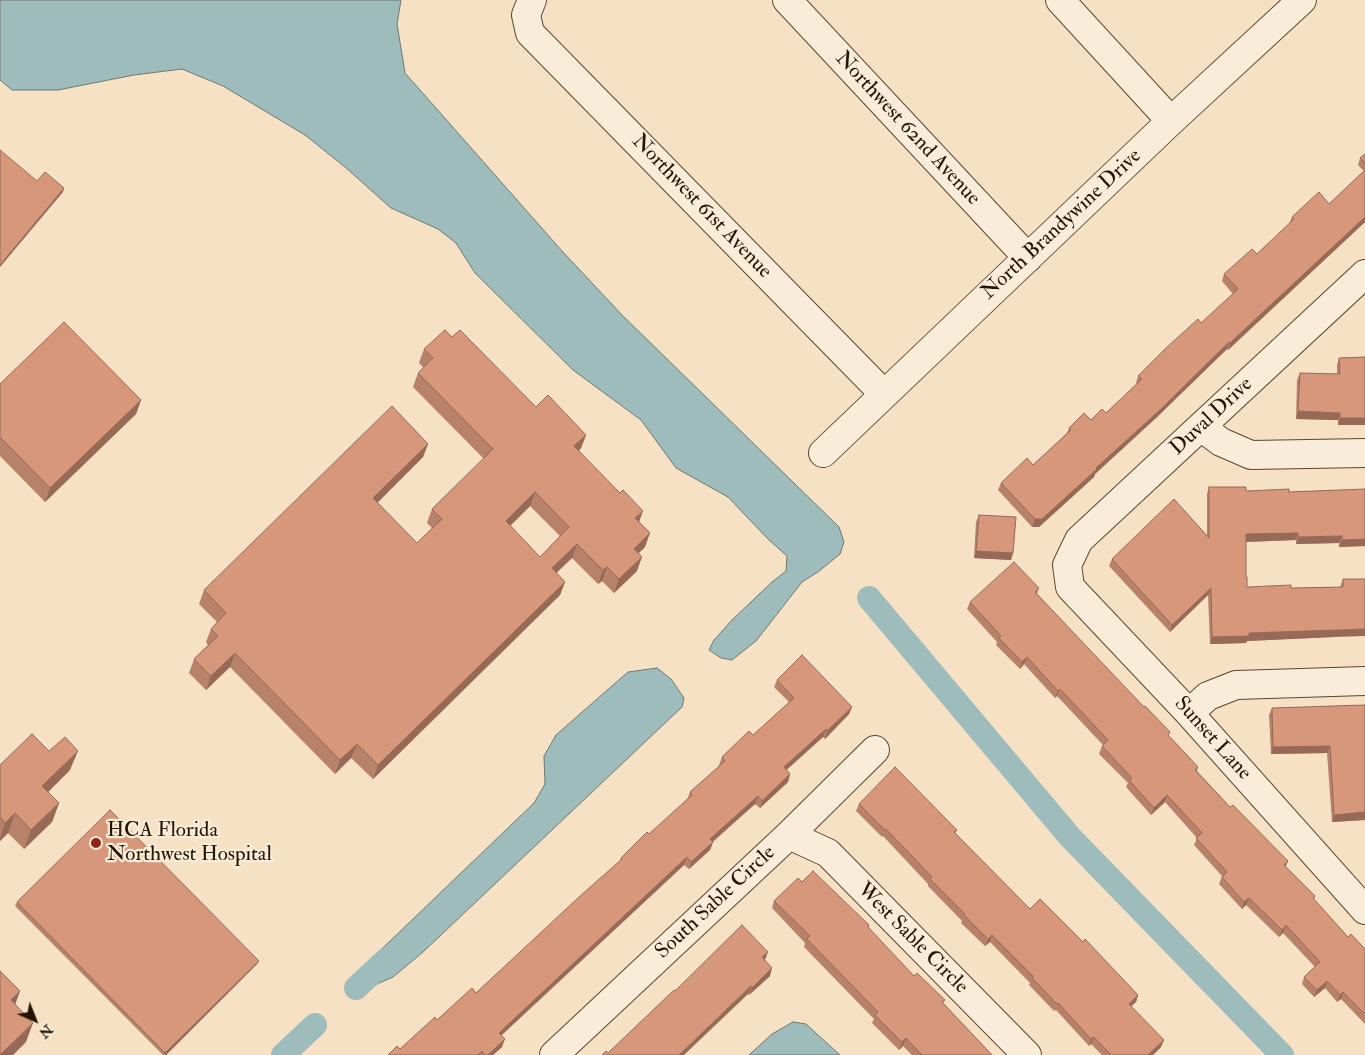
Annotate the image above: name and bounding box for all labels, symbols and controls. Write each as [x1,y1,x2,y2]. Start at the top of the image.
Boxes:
street label: Northwest 62nd Avenue [829,47,985,211]
street label: Northwest 61st Avenue [626,130,776,284]
street label: North Brandywine Drive [977,144,1147,306]
street label: Duval Drive [1166,373,1258,461]
street label: Sunset Lane [1168,692,1256,786]
place label: HCA Florida Northwest Hospital [107,818,272,868]
marker: HCA Florida Northwest Hospital [89,836,103,850]
street label: South Sable Circle [651,841,781,965]
street label: West Sable Circle [851,878,973,1000]
north arrow [10,995,60,1045]
text: N [35,1021,56,1042]

